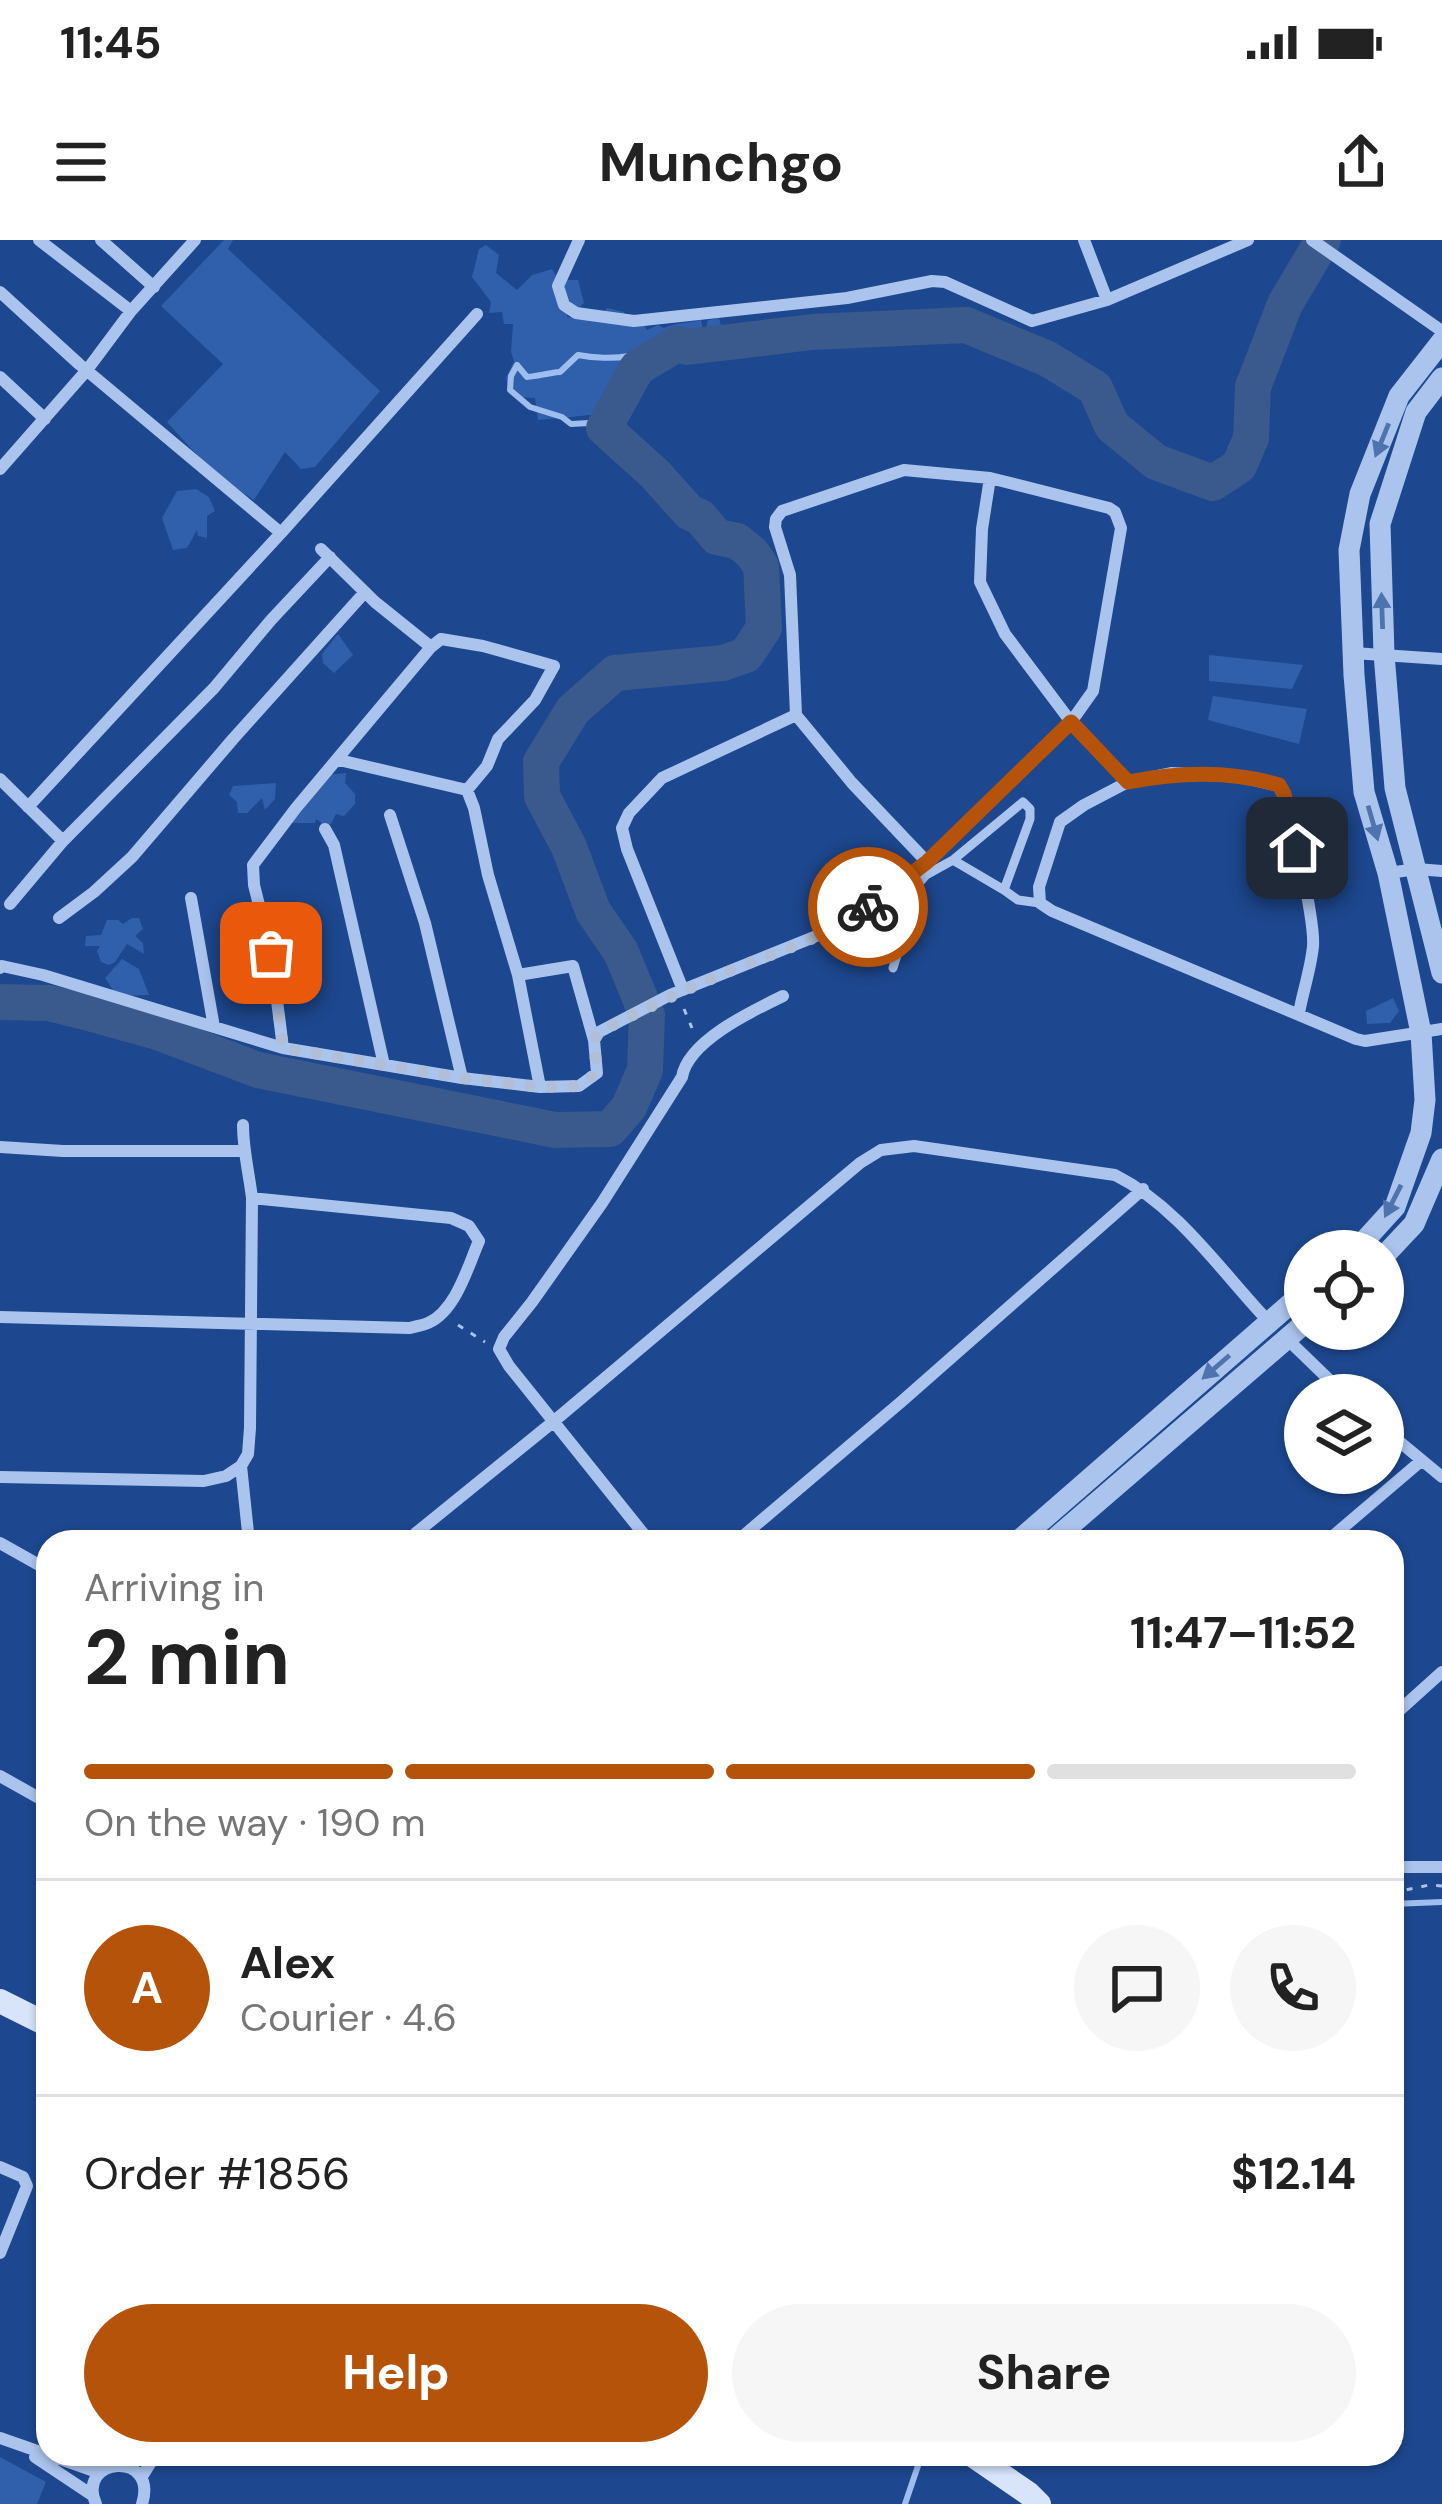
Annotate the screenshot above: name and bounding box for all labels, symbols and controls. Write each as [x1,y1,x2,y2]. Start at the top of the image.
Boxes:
text: 11:45 [60,13,161,72]
text: Munchgo [599,127,843,198]
icon: menu [48,129,114,195]
icon: share [1328,129,1394,195]
one-way arrow [1372,423,1391,459]
one-way arrow [1373,591,1392,629]
pin [1246,797,1348,899]
one-way arrow [1365,805,1383,842]
icon: home [1264,815,1330,881]
courier [808,847,928,967]
icon: bike [835,874,901,940]
pin [220,902,322,1004]
icon: bag [238,920,304,986]
one-way arrow [1384,1184,1404,1219]
map controls [1284,1230,1404,1494]
button: locate [1284,1230,1404,1350]
one-way arrow [1201,1353,1231,1380]
button: layers [1284,1374,1404,1494]
text: Arriving in [84,1562,264,1613]
text: 11:47–11:52 [1130,1603,1356,1662]
text: 2 min [84,1607,290,1708]
text: On the way · 190 m [84,1797,425,1848]
button: chat [1074,1925,1200,2051]
button: phone [1230,1925,1356,2051]
text: Alex [240,1933,335,1992]
text: A [131,1958,163,2017]
text: Courier · 4.6 [240,1992,457,2043]
text: Order #1856 [84,2144,350,2203]
text: $12.14 [1231,2144,1356,2203]
button: Help [84,2304,708,2442]
button: Share [732,2304,1356,2442]

